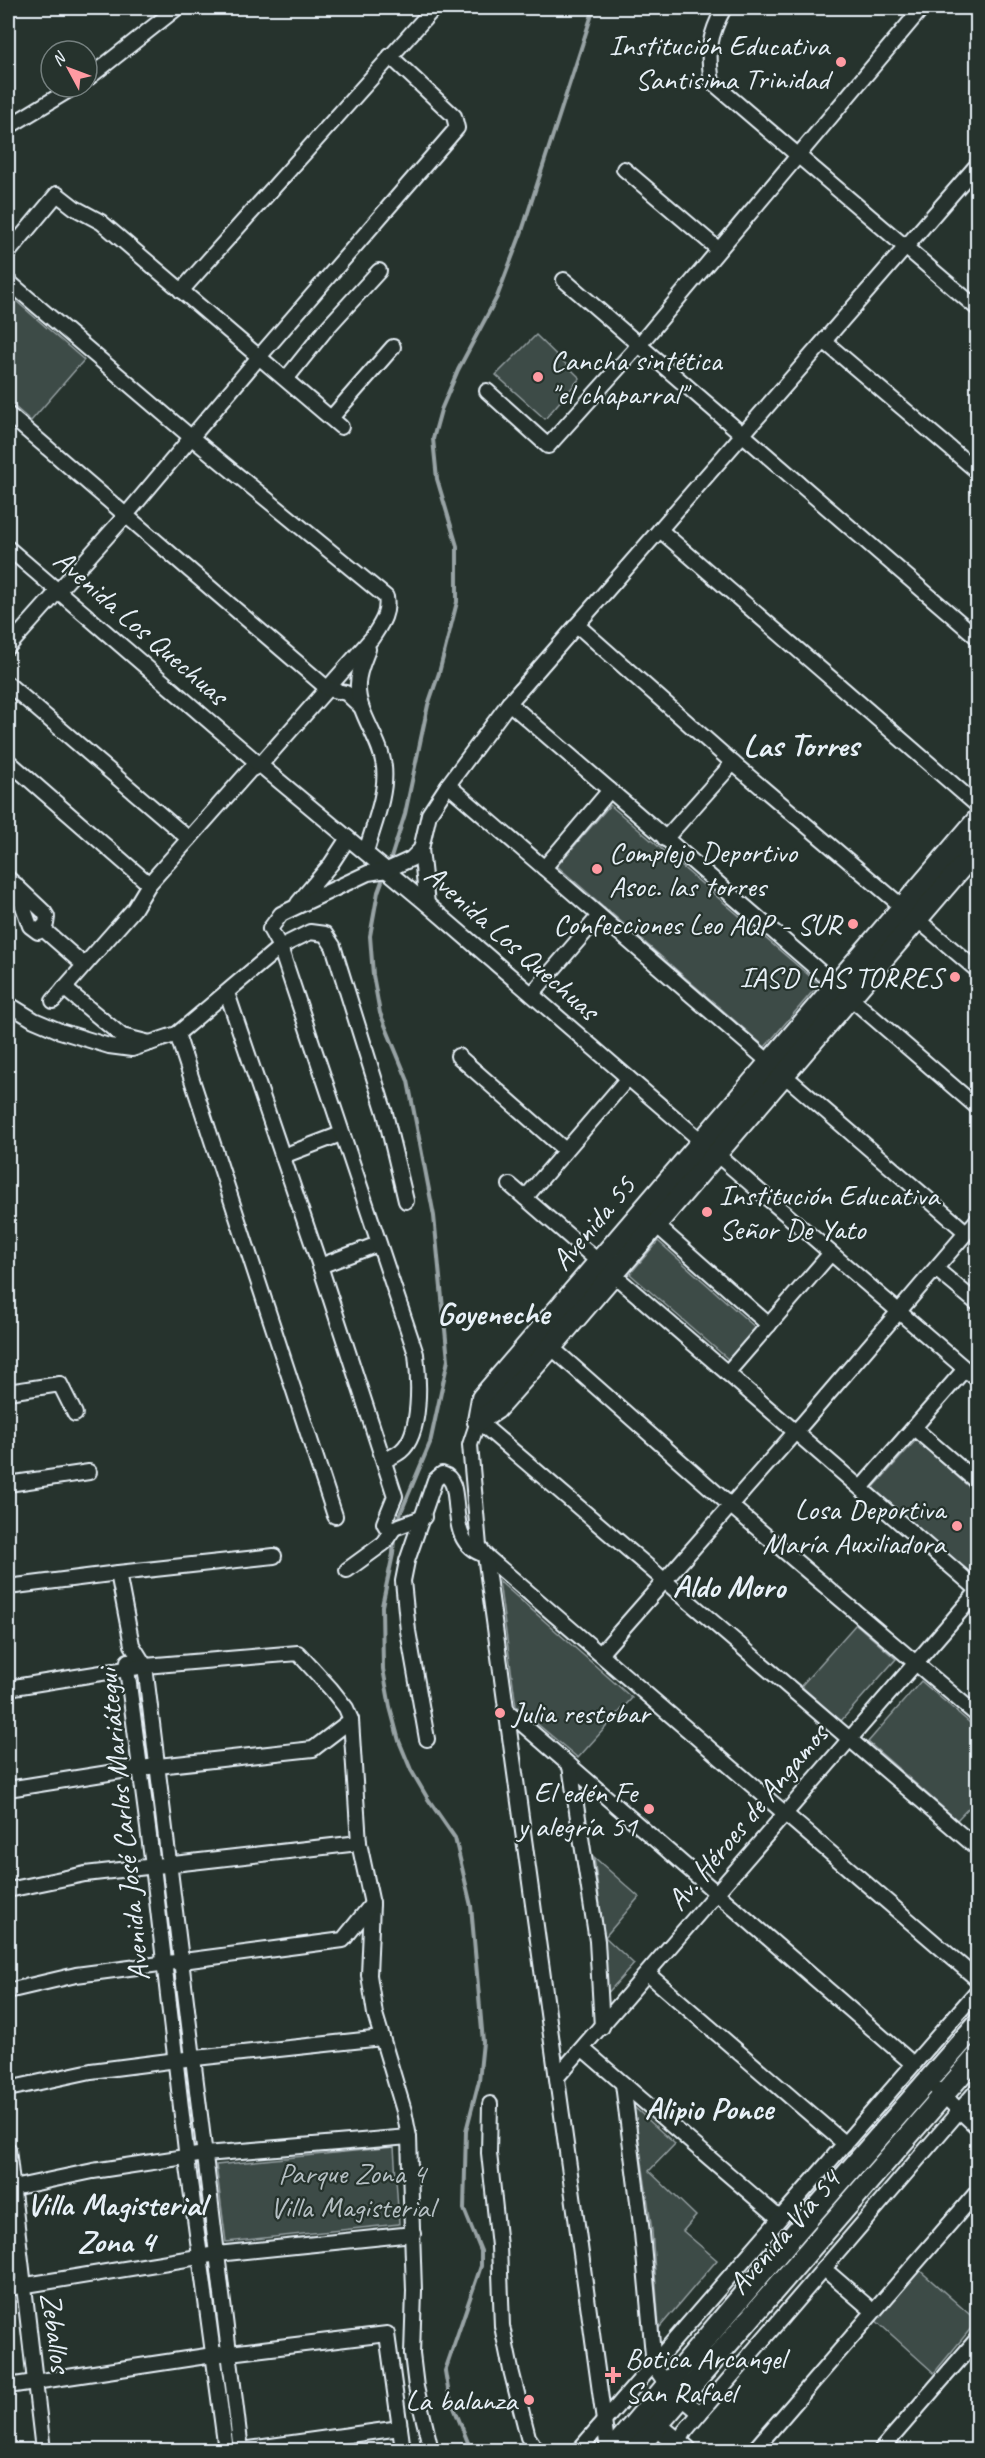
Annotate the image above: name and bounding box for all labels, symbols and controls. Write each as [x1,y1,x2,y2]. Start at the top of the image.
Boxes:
place label: Institución Educativa Santisima Trinidad [609,26,833,98]
north arrow [39,39,99,99]
text: N [48,47,71,70]
marker: Institución Educativa Santisima Trinidad [834,55,848,69]
place label: Cancha sintética "el chaparral" [550,341,723,413]
marker: Cancha sintética "el chaparral" [531,370,545,384]
street label: Avenida Los Quechuas [46,541,238,715]
district label: Las Torres [743,725,862,766]
place label: Complejo Deportivo Asoc. las torres [609,833,798,905]
street label: Avenida Los Quechuas [417,856,609,1030]
marker: Complejo Deportivo Asoc. las torres [590,862,604,876]
place label: Confecciones Leo AQP - SUR [553,905,844,943]
marker: Confecciones Leo AQP - SUR [846,917,860,931]
place label: IASD LAS TORRES [739,958,946,996]
marker: IASD LAS TORRES [948,970,962,984]
street label: Avenida 55 [542,1167,645,1278]
place label: Institución Educativa Señor De Yato [719,1176,941,1248]
marker: Institución Educativa Señor De Yato [700,1205,714,1219]
district label: Goyeneche [437,1293,552,1334]
place label: Losa Deportiva María Auxiliadora [763,1490,948,1562]
marker: Losa Deportiva María Auxiliadora [950,1519,964,1533]
district label: Aldo Moro [673,1566,788,1607]
street label: Avenida José Carlos Mariátegui [87,1664,158,1983]
place label: Julia restobar [510,1694,652,1732]
marker: Julia restobar [493,1706,507,1720]
street label: Av. Héroes de Angamos [658,1714,838,1918]
place label: El edén Fe y alegría 51 [515,1773,639,1845]
marker: El edén Fe y alegría 51 [642,1802,656,1816]
district label: Alipio Ponce [645,2088,776,2129]
park label: Parque Zona 4 Villa Magisterial [270,2154,439,2226]
street label: Avenida Vía 54 [720,2160,850,2302]
district label: Villa Magisterial Zona 4 [26,2184,212,2262]
street label: Zeballos [32,2290,81,2377]
place label: Botica Arcangel San Rafael [625,2339,790,2411]
marker: Botica Arcangel San Rafael [606,2368,620,2382]
place label: La balanza [405,2381,519,2419]
marker: La balanza [522,2393,536,2407]

